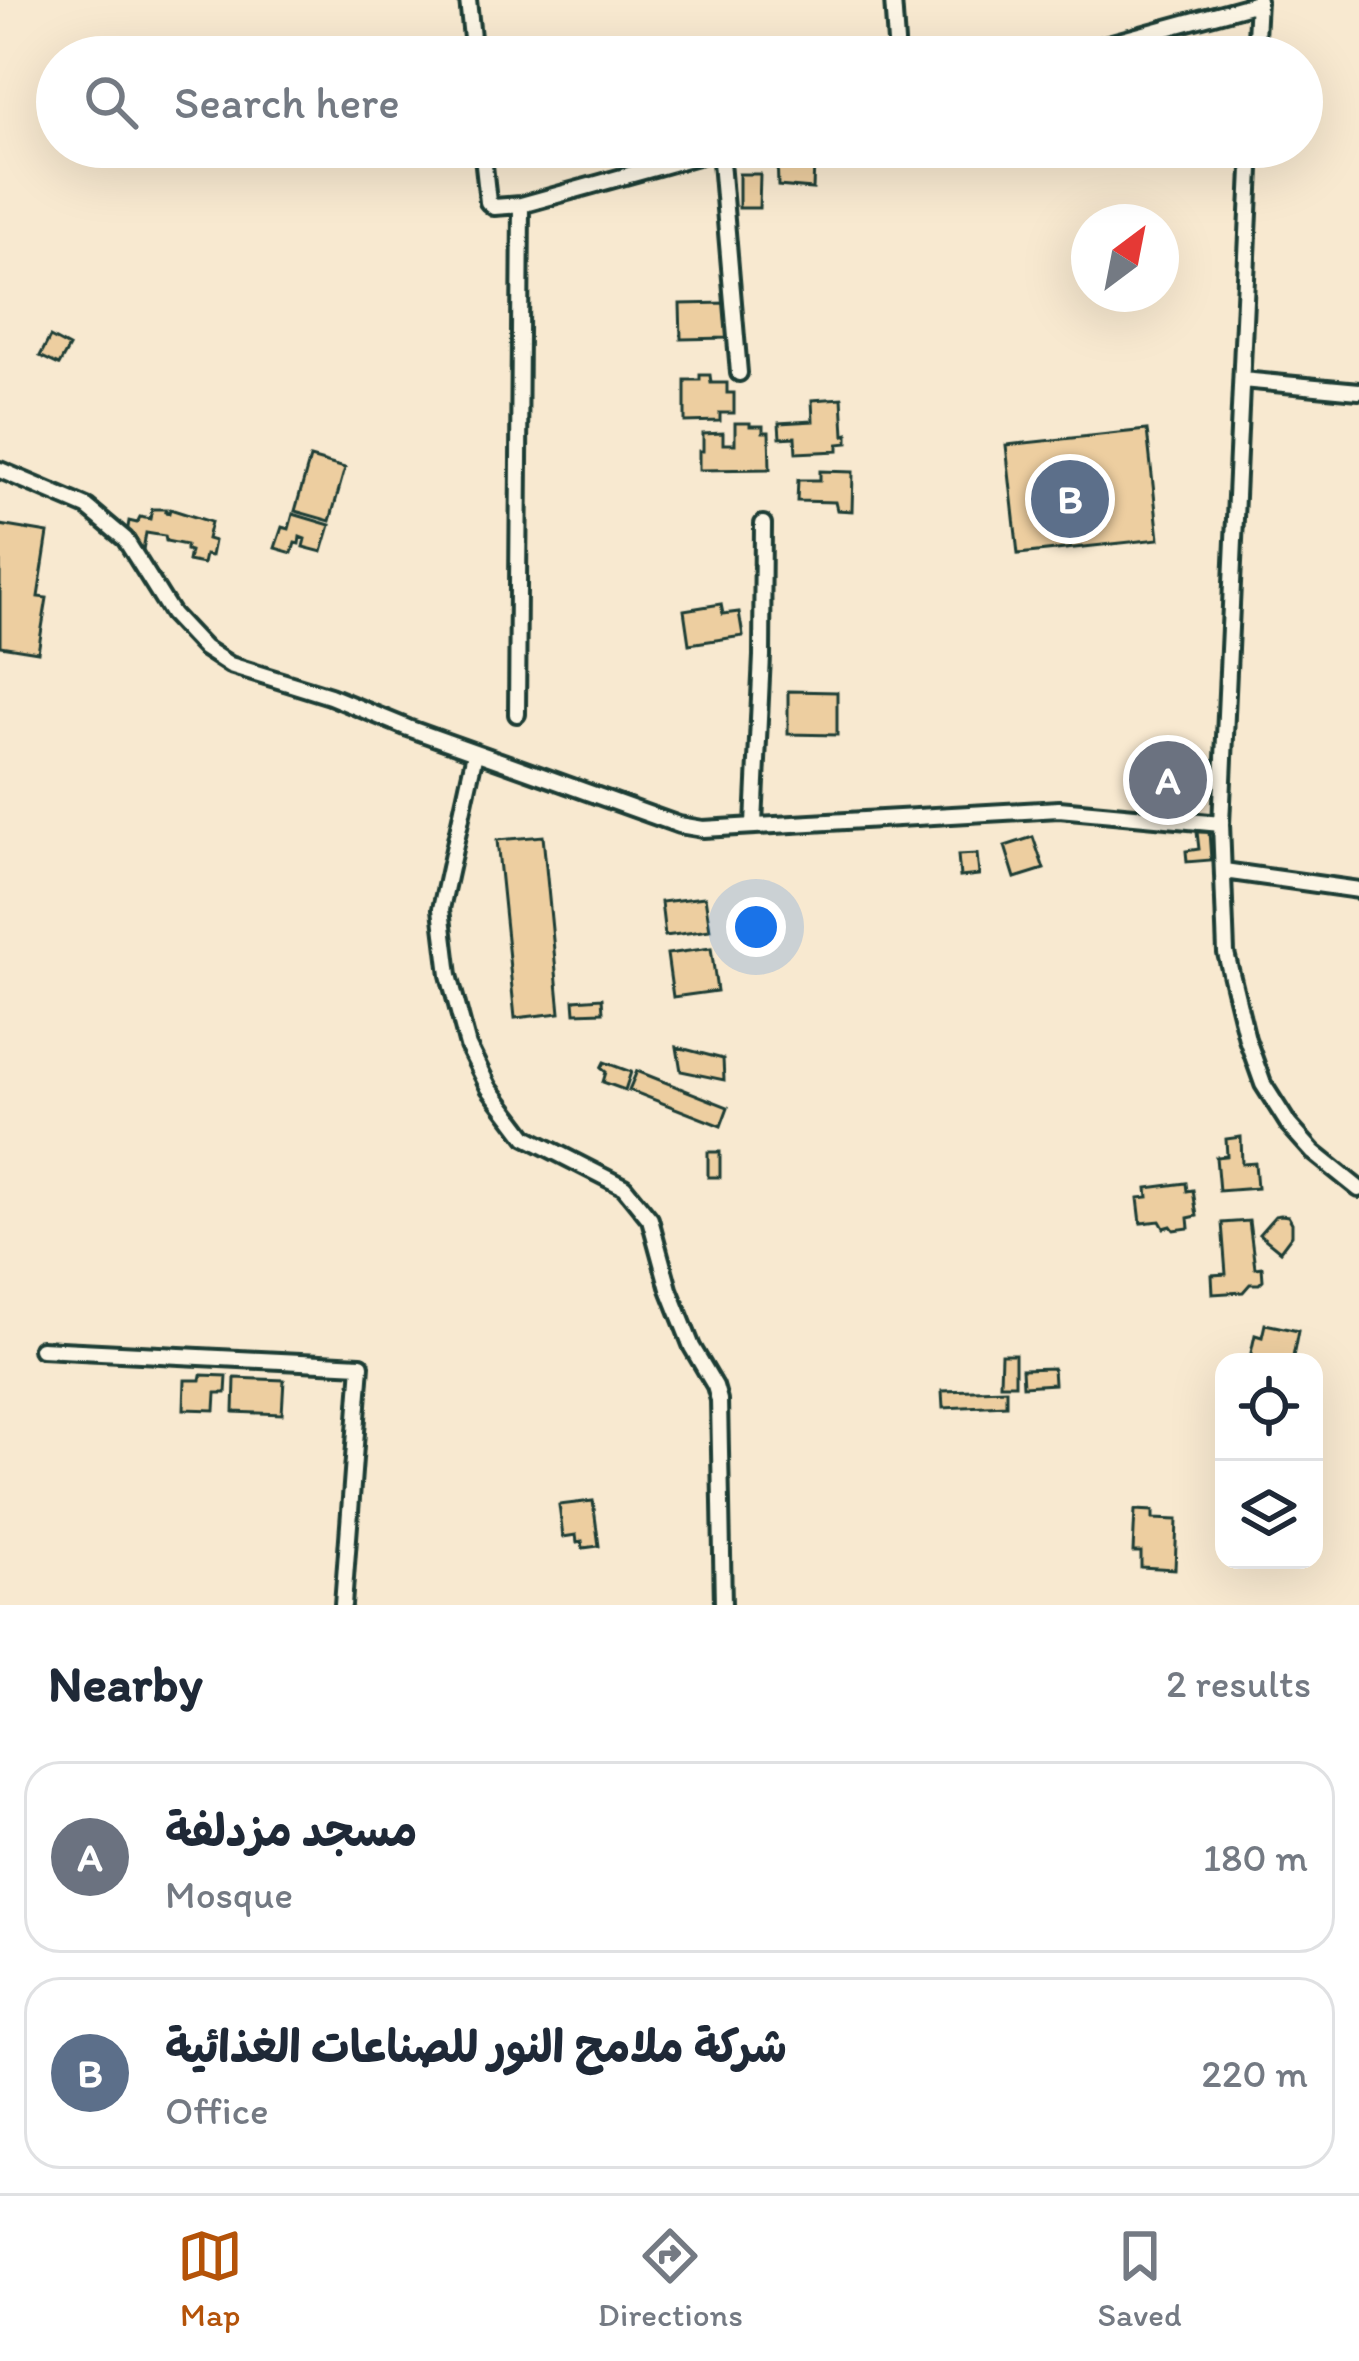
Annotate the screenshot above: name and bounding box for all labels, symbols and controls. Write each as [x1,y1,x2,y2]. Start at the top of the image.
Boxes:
search box [36,36,1323,168]
icon: search [78,69,144,135]
text: Search here [174,75,400,129]
north arrow [1071,204,1179,312]
pin: B [1031,454,1109,544]
pin: A [1129,735,1207,825]
your location [726,897,786,957]
map controls [1215,1353,1323,1569]
button: locate [1215,1353,1323,1461]
button: layers [1215,1461,1323,1569]
text: Nearby [48,1653,203,1714]
text: 2 results [1166,1660,1311,1707]
text: مسجد مزدلفة [165,1803,417,1857]
text: A [78,1834,102,1881]
text: 180 m [1203,1834,1308,1881]
text: Mosque [165,1871,293,1918]
text: شركة ملامح النور للصناعات الغذائية [165,2019,787,2073]
text: B [77,2050,103,2097]
text: 220 m [1201,2050,1308,2097]
text: Office [165,2087,269,2134]
tab: Map [177,2223,243,2334]
tab: Directions [598,2223,743,2334]
tab: Saved [1098,2223,1182,2334]

